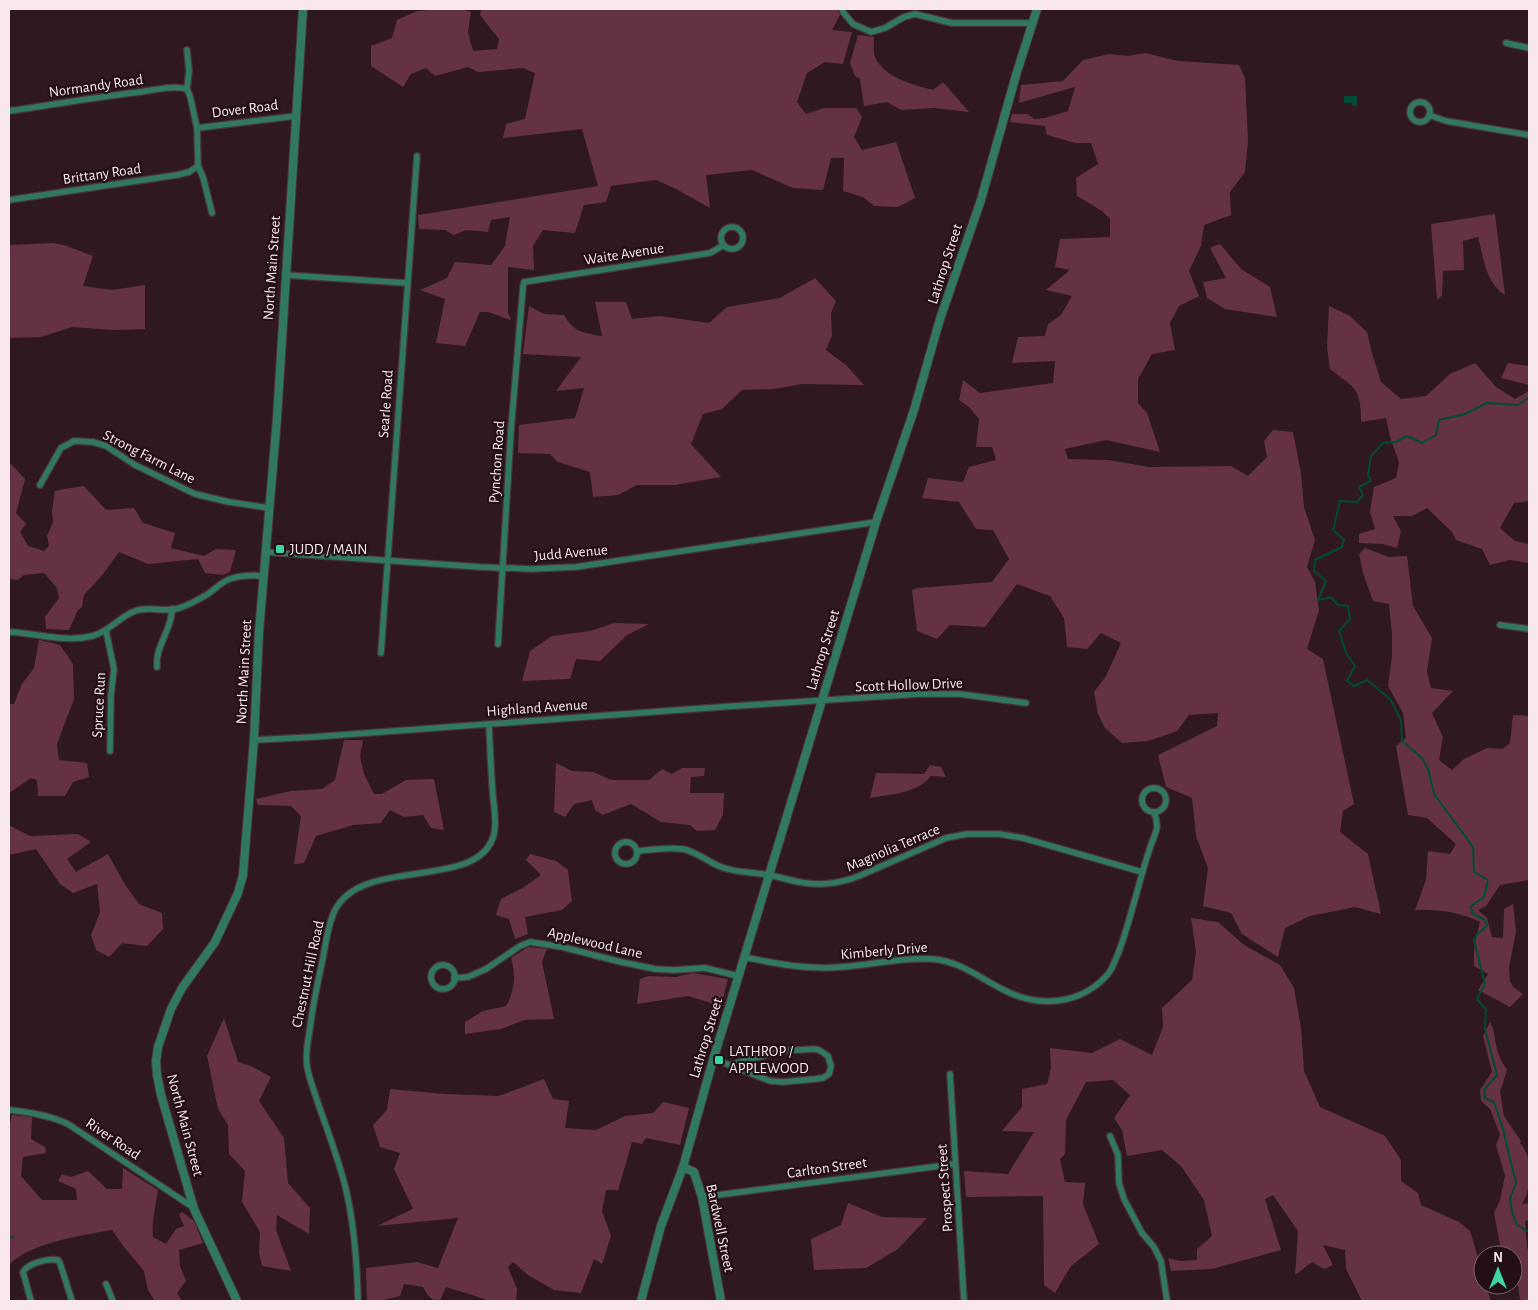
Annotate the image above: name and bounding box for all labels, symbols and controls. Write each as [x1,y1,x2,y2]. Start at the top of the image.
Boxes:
street label: Normandy Road [48,72,144,100]
street label: Dover Road [211,97,279,121]
street label: Brittany Road [62,161,142,187]
street label: North Main Street [261,215,283,321]
street label: Lathrop Street [925,222,965,306]
street label: Waite Avenue [583,240,665,268]
street label: Searle Road [376,369,396,439]
street label: Pynchon Road [487,420,507,504]
street label: Strong Farm Lane [100,427,198,487]
place label: JUDD / MAIN [290,542,367,557]
street label: Judd Avenue [534,542,609,564]
marker: JUDD / MAIN [274,543,286,555]
street label: Lathrop Street [804,608,842,692]
street label: North Main Street [234,619,254,725]
street label: Spruce Run [90,672,108,738]
street label: Scott Hollow Drive [855,676,963,694]
street label: Highland Avenue [486,697,588,719]
street label: Magnolia Terrace [844,821,942,874]
street label: Chestnut Hill Road [289,919,327,1029]
street label: Applewood Lane [546,925,644,961]
street label: Kimberly Drive [840,940,928,962]
street label: Lathrop Street [687,996,725,1080]
place label: LATHROP / APPLEWOOD [729,1044,809,1076]
marker: LATHROP / APPLEWOOD [713,1054,725,1066]
street label: North Main Street [164,1072,206,1178]
street label: River Road [83,1115,143,1163]
street label: Prospect Street [934,1143,956,1233]
street label: Carlton Street [786,1155,868,1181]
street label: Bardwell Street [703,1183,737,1274]
north arrow [1473,1245,1523,1295]
text: N [1493,1251,1503,1265]

